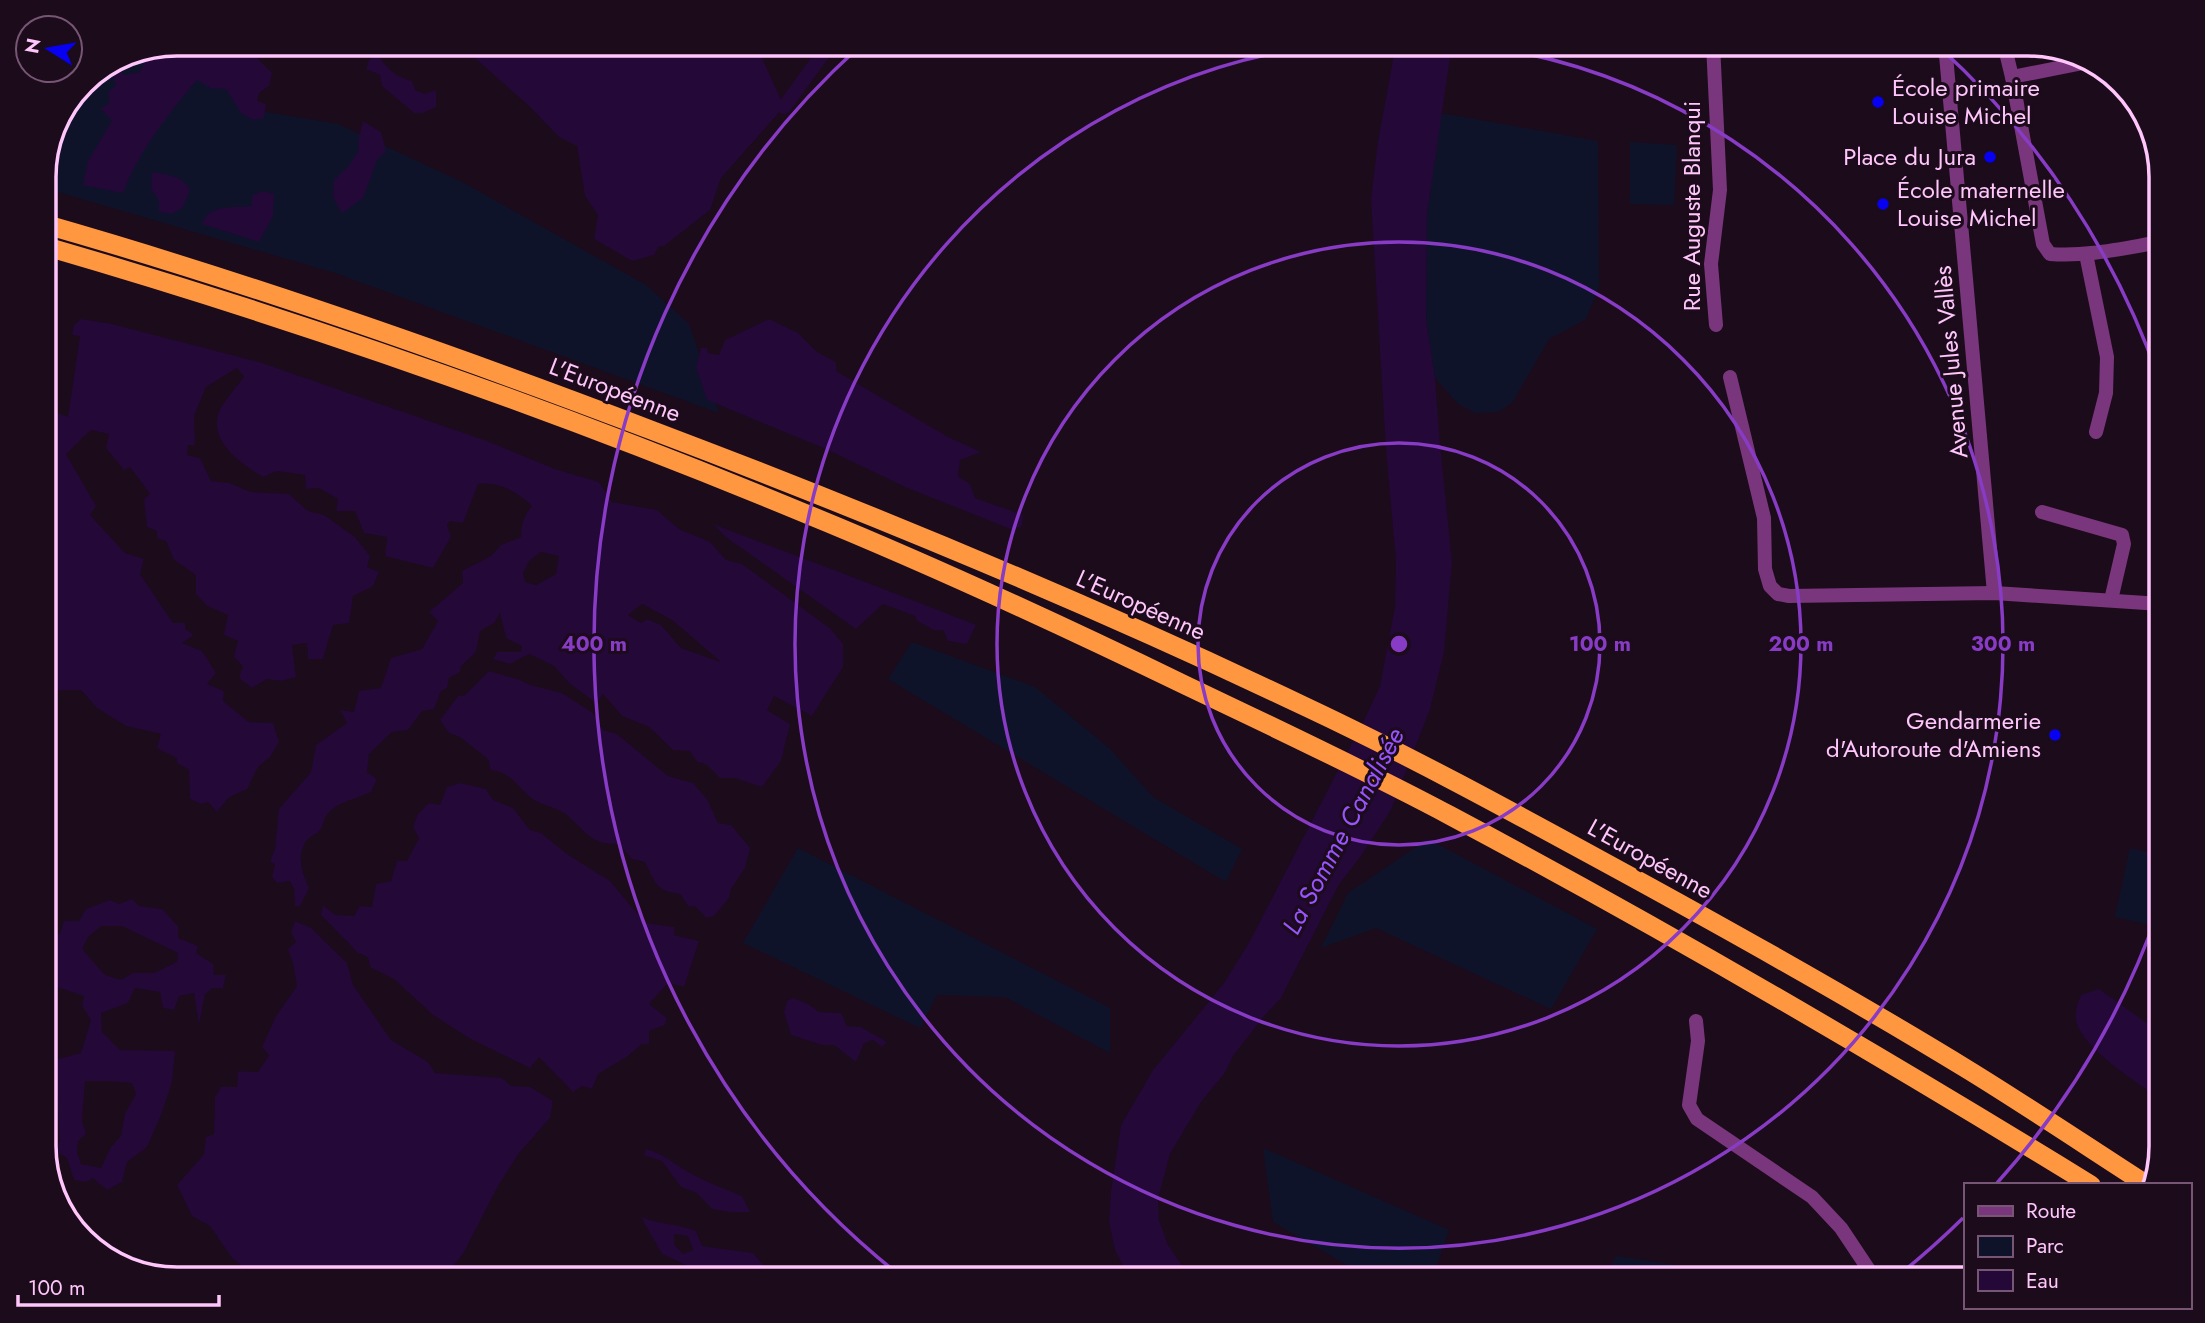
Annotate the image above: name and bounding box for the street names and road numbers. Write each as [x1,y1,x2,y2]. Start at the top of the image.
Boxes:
street label: Rue Auguste Blanqui [1674,101,1709,311]
street label: Avenue Jules Vallès [1925,264,1976,460]
street label: L'Européenne [544,348,686,431]
street label: L'Européenne [1071,560,1211,649]
street label: L'Européenne [1581,810,1719,907]

